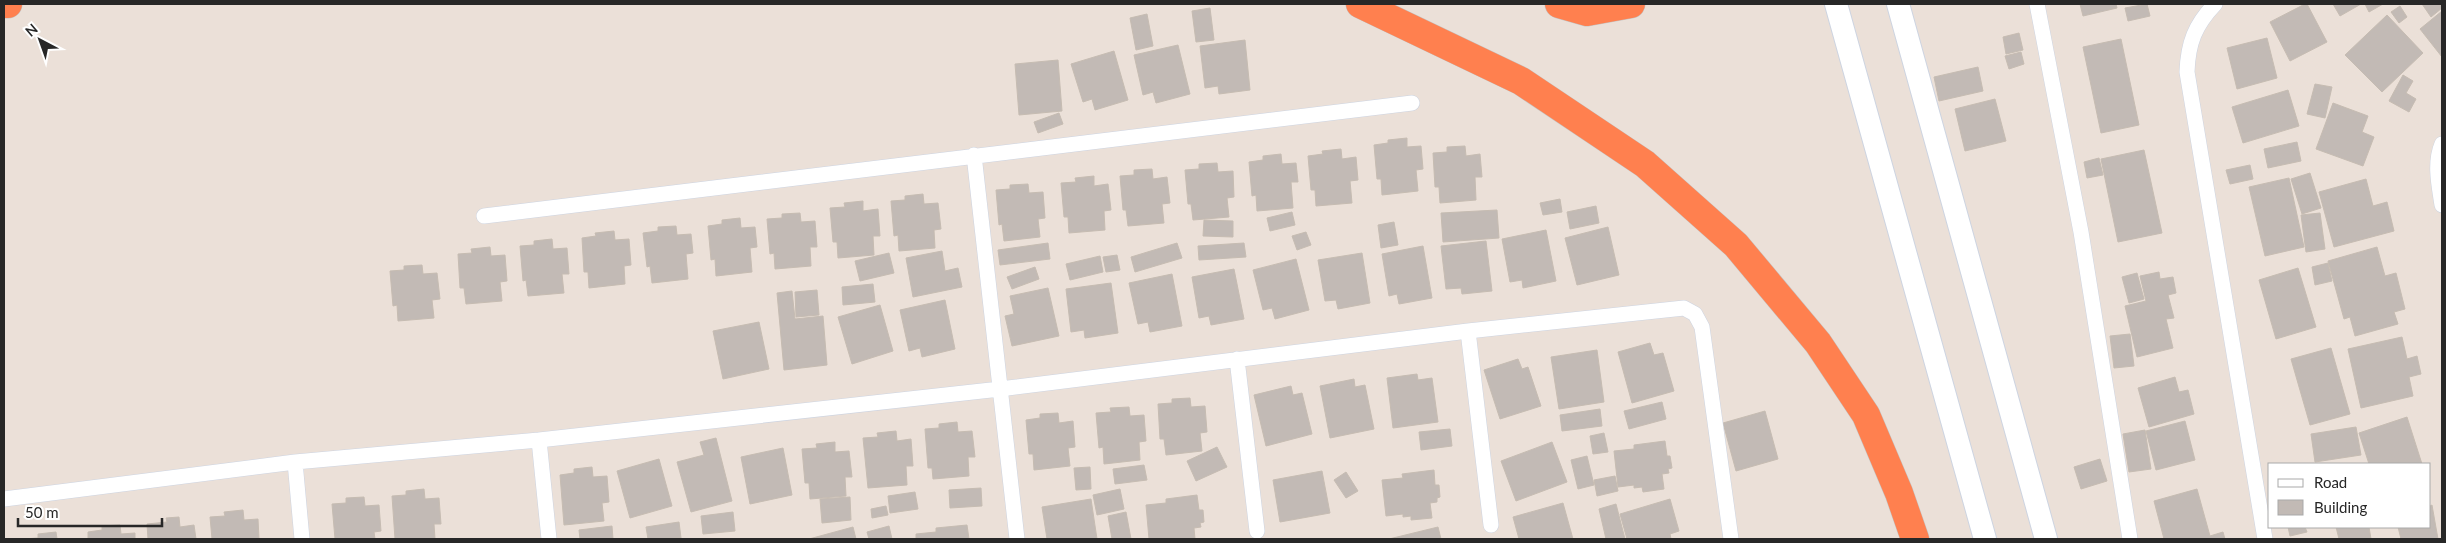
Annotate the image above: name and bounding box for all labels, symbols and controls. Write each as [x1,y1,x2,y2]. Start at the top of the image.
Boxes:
north arrow [15,15,65,65]
text: N [21,20,41,40]
legend [2268,463,2431,528]
text: Road [2314,473,2347,491]
scale bar [18,496,161,528]
text: Building [2314,498,2367,516]
text: 50 m [25,503,59,521]

